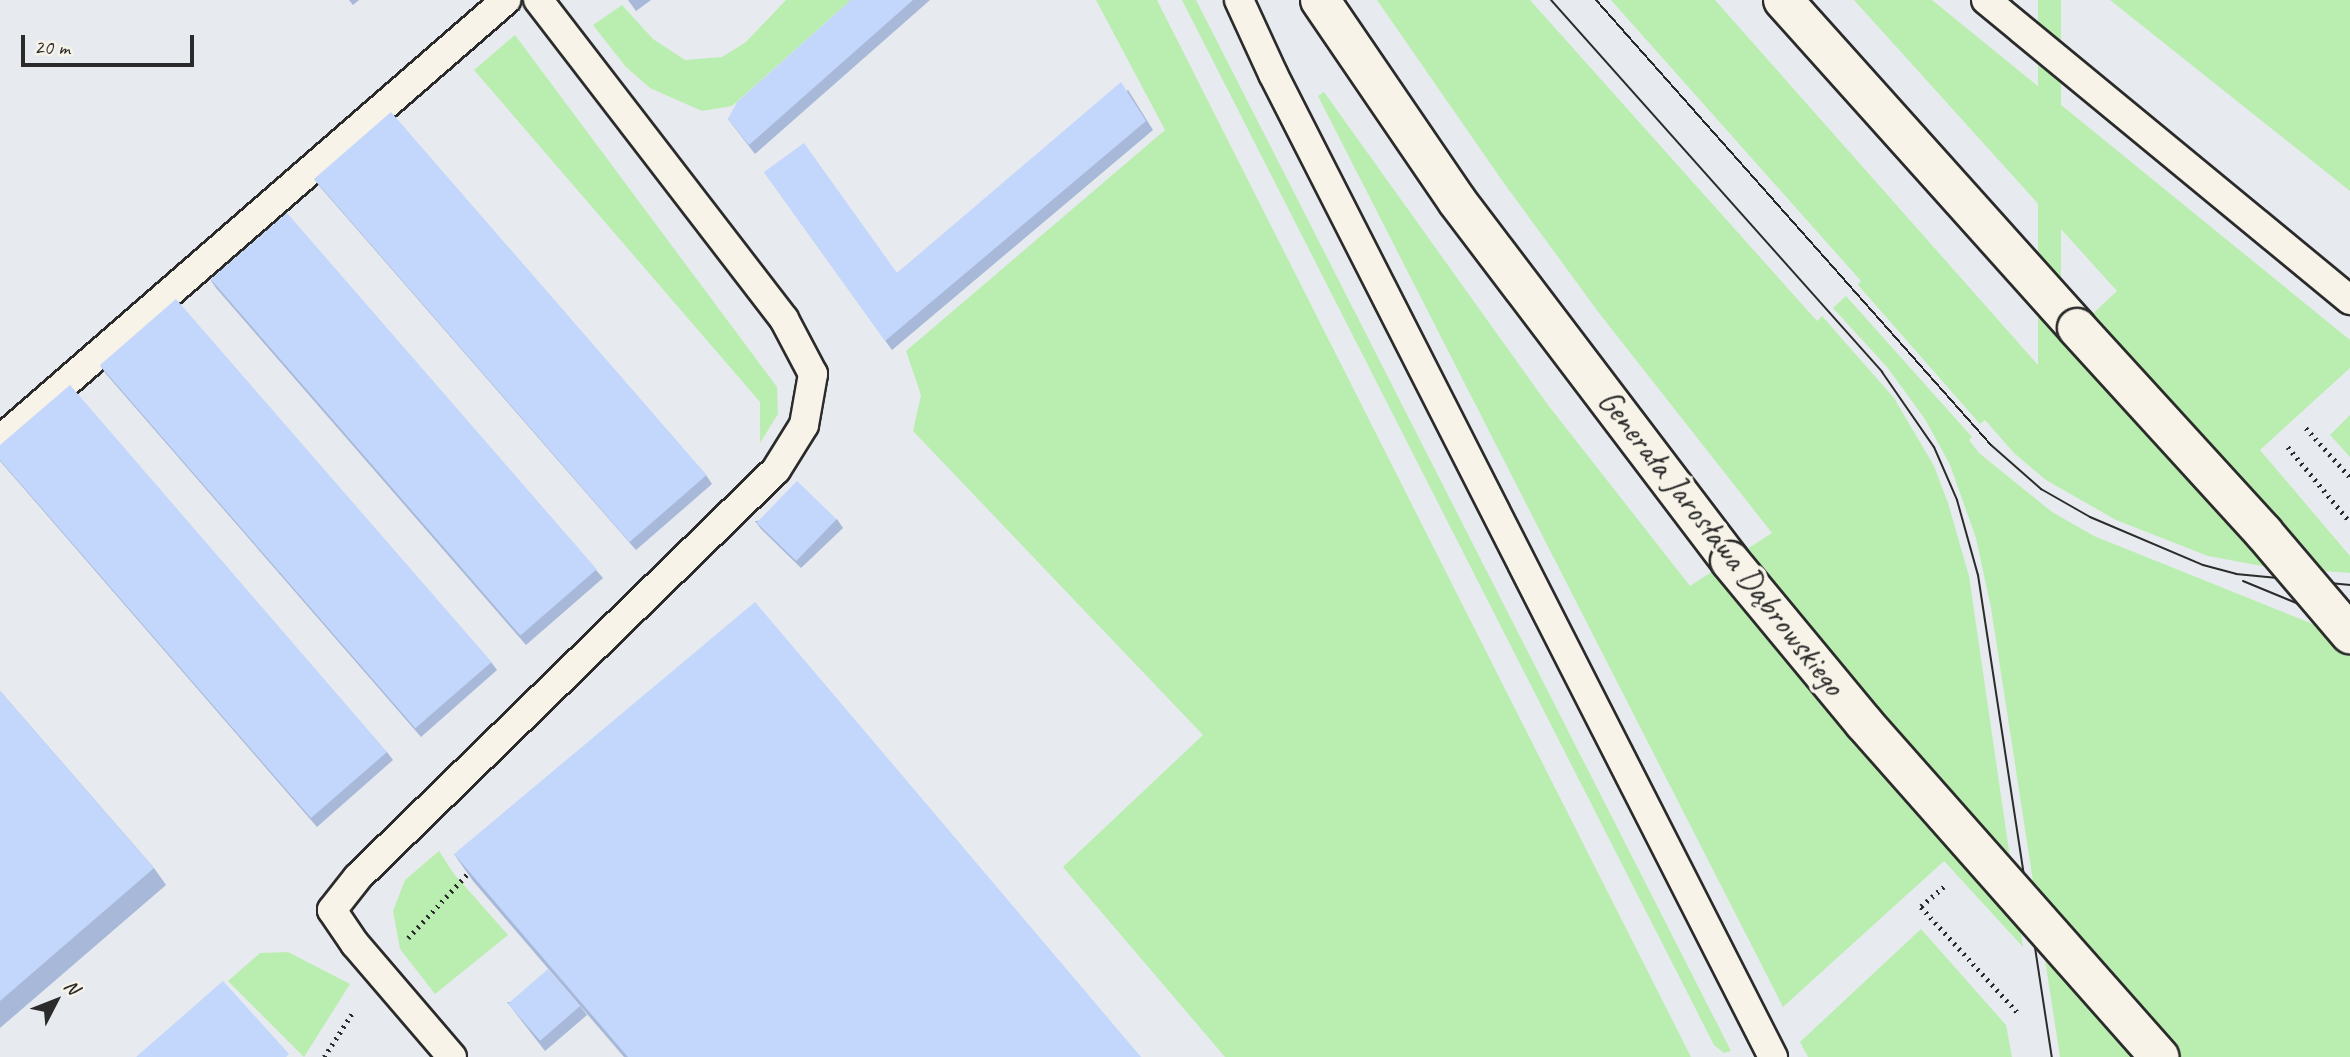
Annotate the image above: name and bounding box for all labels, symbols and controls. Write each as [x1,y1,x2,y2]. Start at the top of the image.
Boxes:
scale bar [24,21,198,65]
text: 20 m [34,34,70,60]
street label: Generała Jarosława Dąbrowskiego [1589,382,1853,704]
north arrow [21,966,91,1036]
text: N [59,975,84,999]

